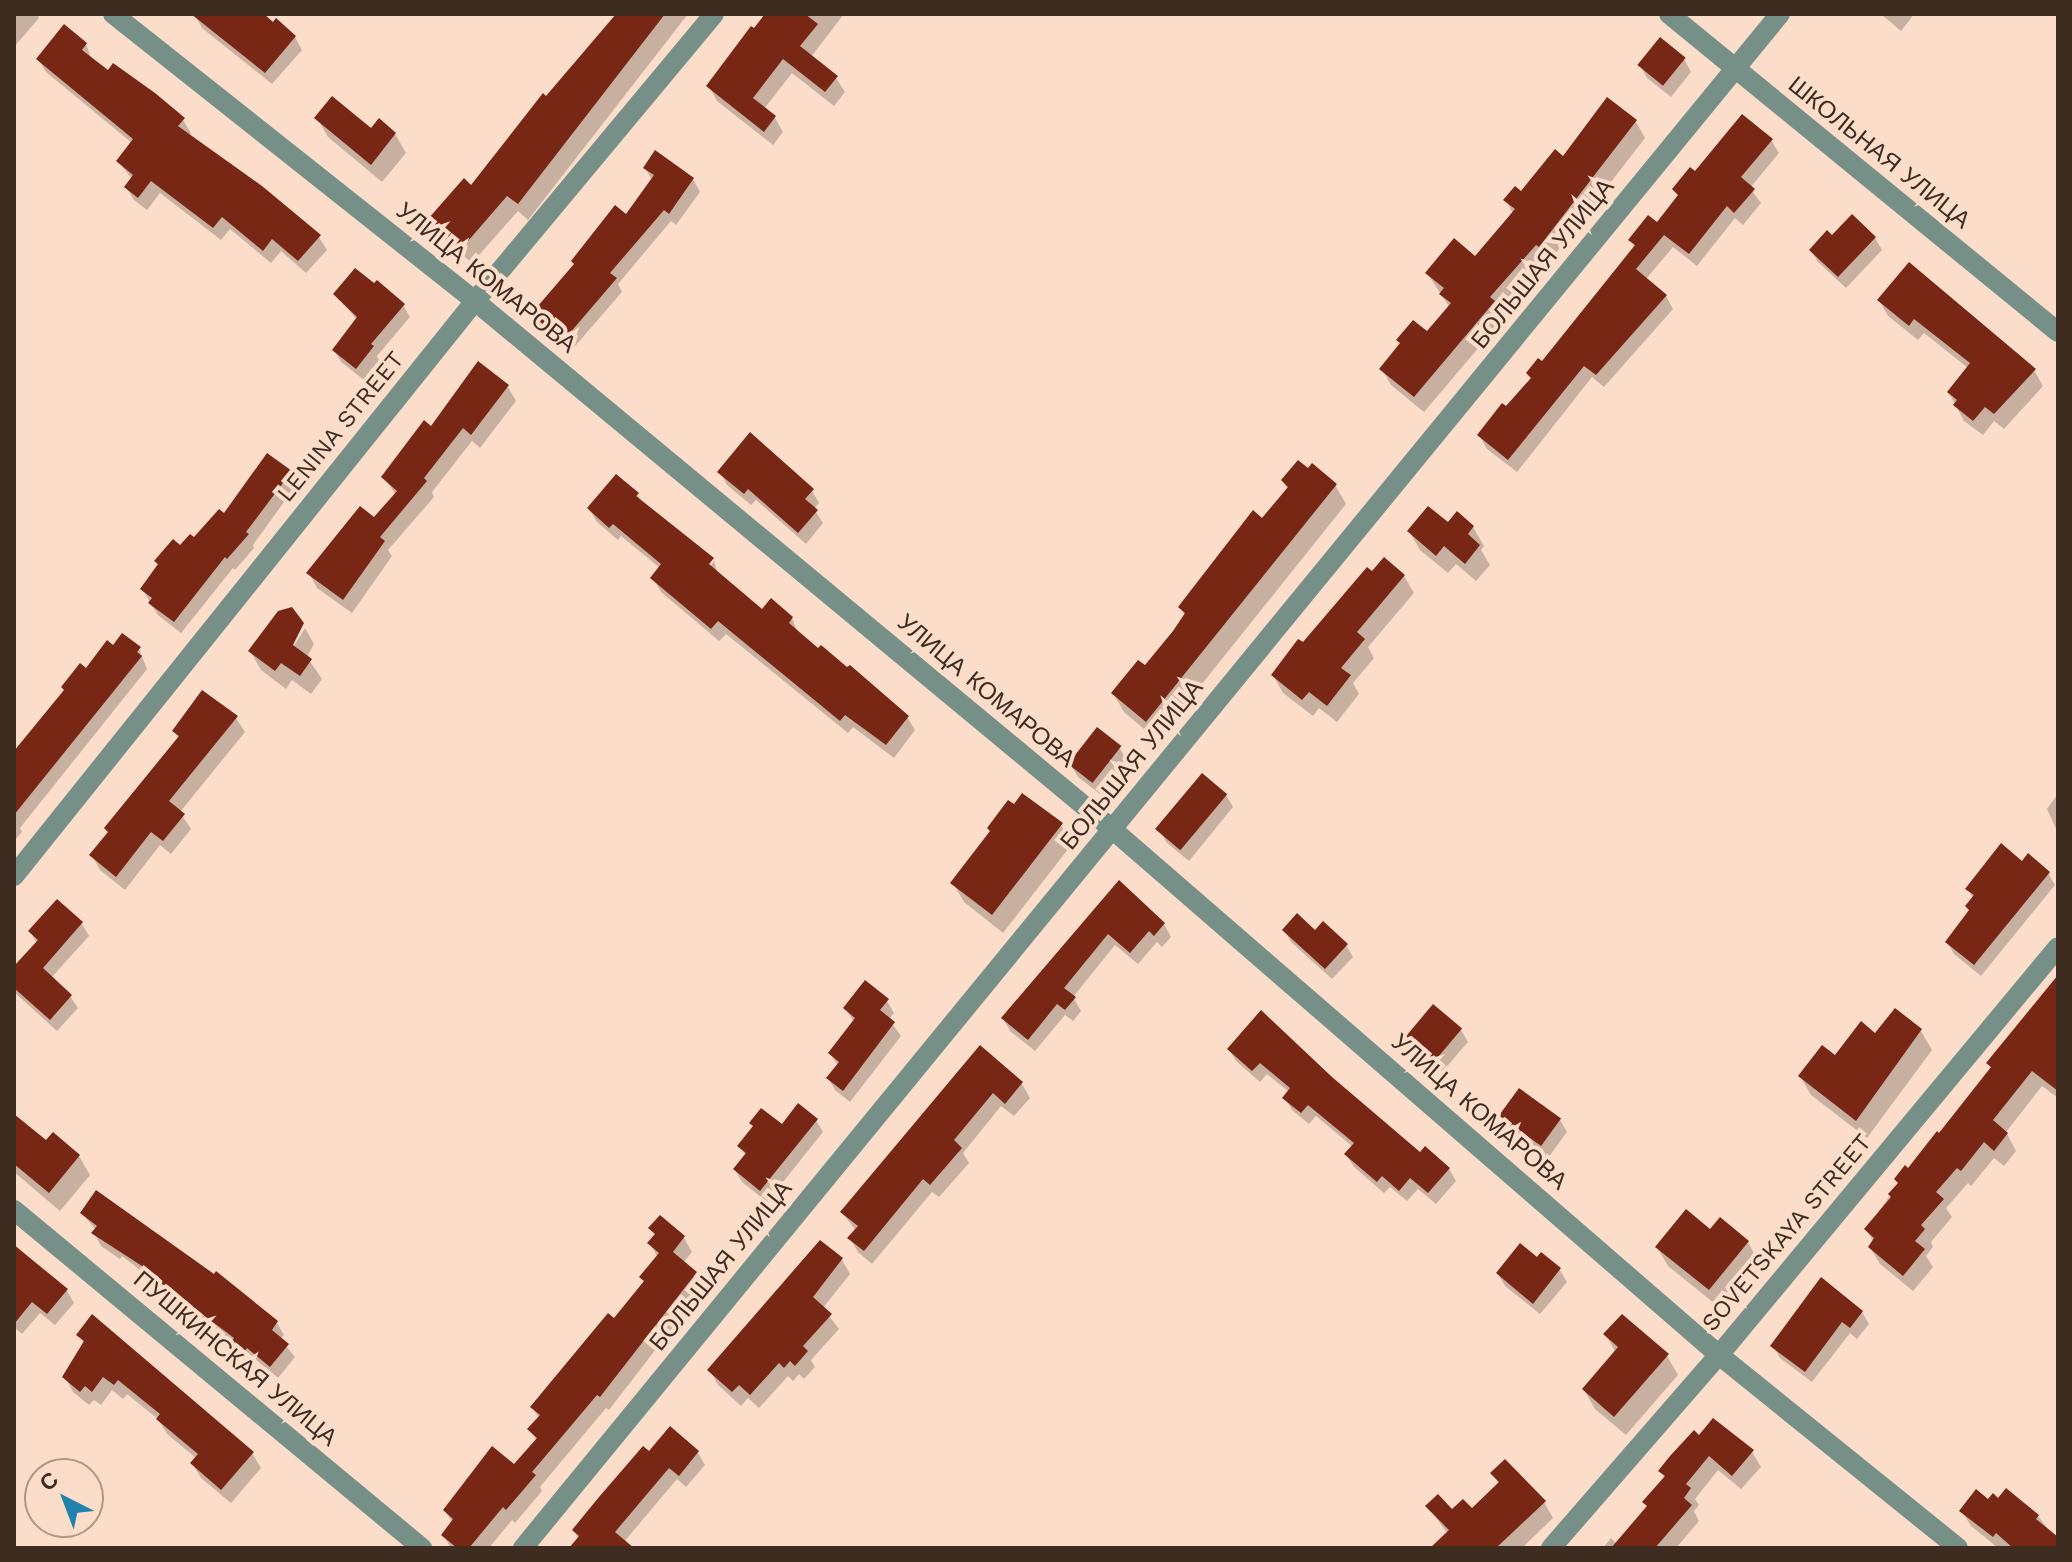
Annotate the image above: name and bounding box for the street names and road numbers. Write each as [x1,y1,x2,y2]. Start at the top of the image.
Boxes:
street label: ШКОЛЬНАЯ УЛИЦА [1782,71,1976,235]
street label: БОЛЬШАЯ УЛИЦА [1466,173,1620,355]
street label: УЛИЦА КОМАРОВА [390,197,582,359]
street label: LENINA STREET [271,346,411,508]
street label: УЛИЦА КОМАРОВА [891,608,1081,774]
street label: БОЛЬШАЯ УЛИЦА [1055,674,1209,856]
street label: УЛИЦА КОМАРОВА [1385,1028,1573,1196]
street label: SOVETSKAYA STREET [1696,1128,1878,1338]
street label: БОЛЬШАЯ УЛИЦА [644,1175,798,1357]
street label: ПУШКИНСКАЯ УЛИЦА [127,1265,343,1453]

